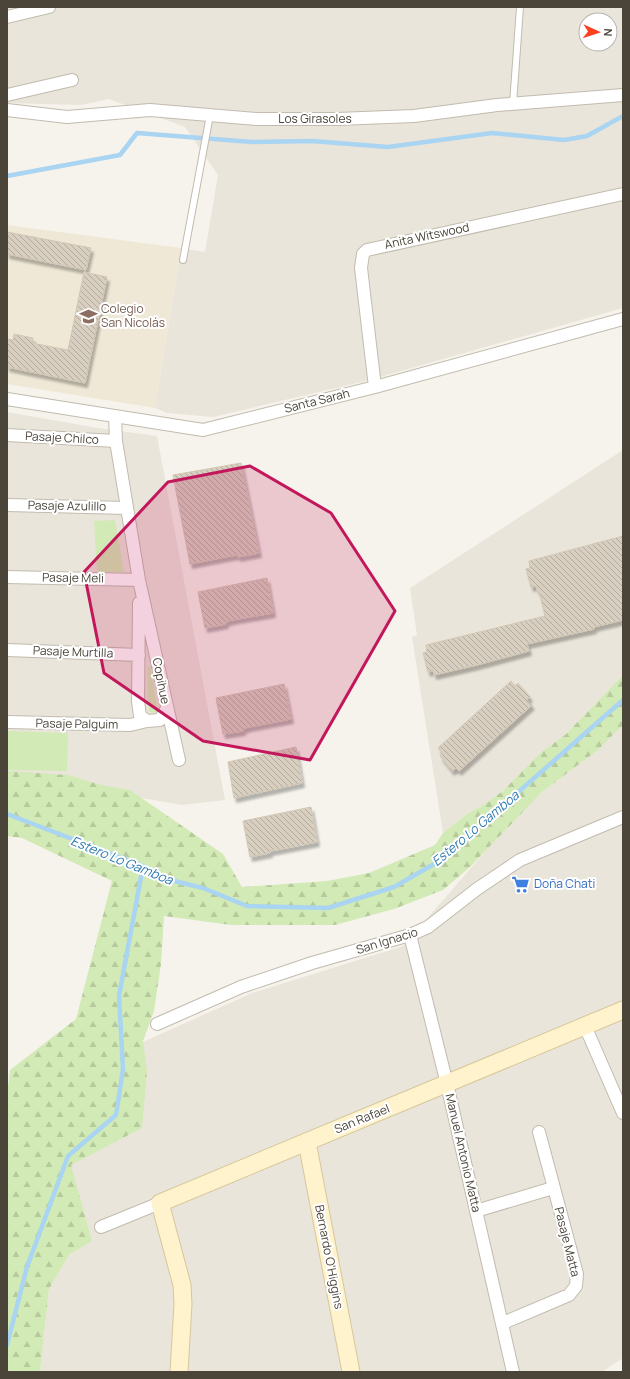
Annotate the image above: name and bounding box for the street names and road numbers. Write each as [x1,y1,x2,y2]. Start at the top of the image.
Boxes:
street label: Los Girasoles [278,110,352,127]
street label: Anita Witswood [383,218,471,253]
street label: Santa Sarah [282,384,351,417]
street label: Pasaje Chilco [25,427,99,448]
street label: Pasaje Azulillo [28,496,106,515]
street label: Pasaje Meli [42,568,104,587]
street label: Pasaje Murtilla [33,642,114,661]
street label: Copihue [149,656,174,706]
street label: Pasaje Palguim [36,714,118,733]
street label: San Ignacio [354,923,420,958]
street label: Manuel Antonio Matta [442,1092,485,1214]
street label: San Rafael [332,1100,392,1137]
street label: Bernardo O'Higgins [311,1203,348,1311]
street label: Pasaje Matta [551,1205,584,1279]

